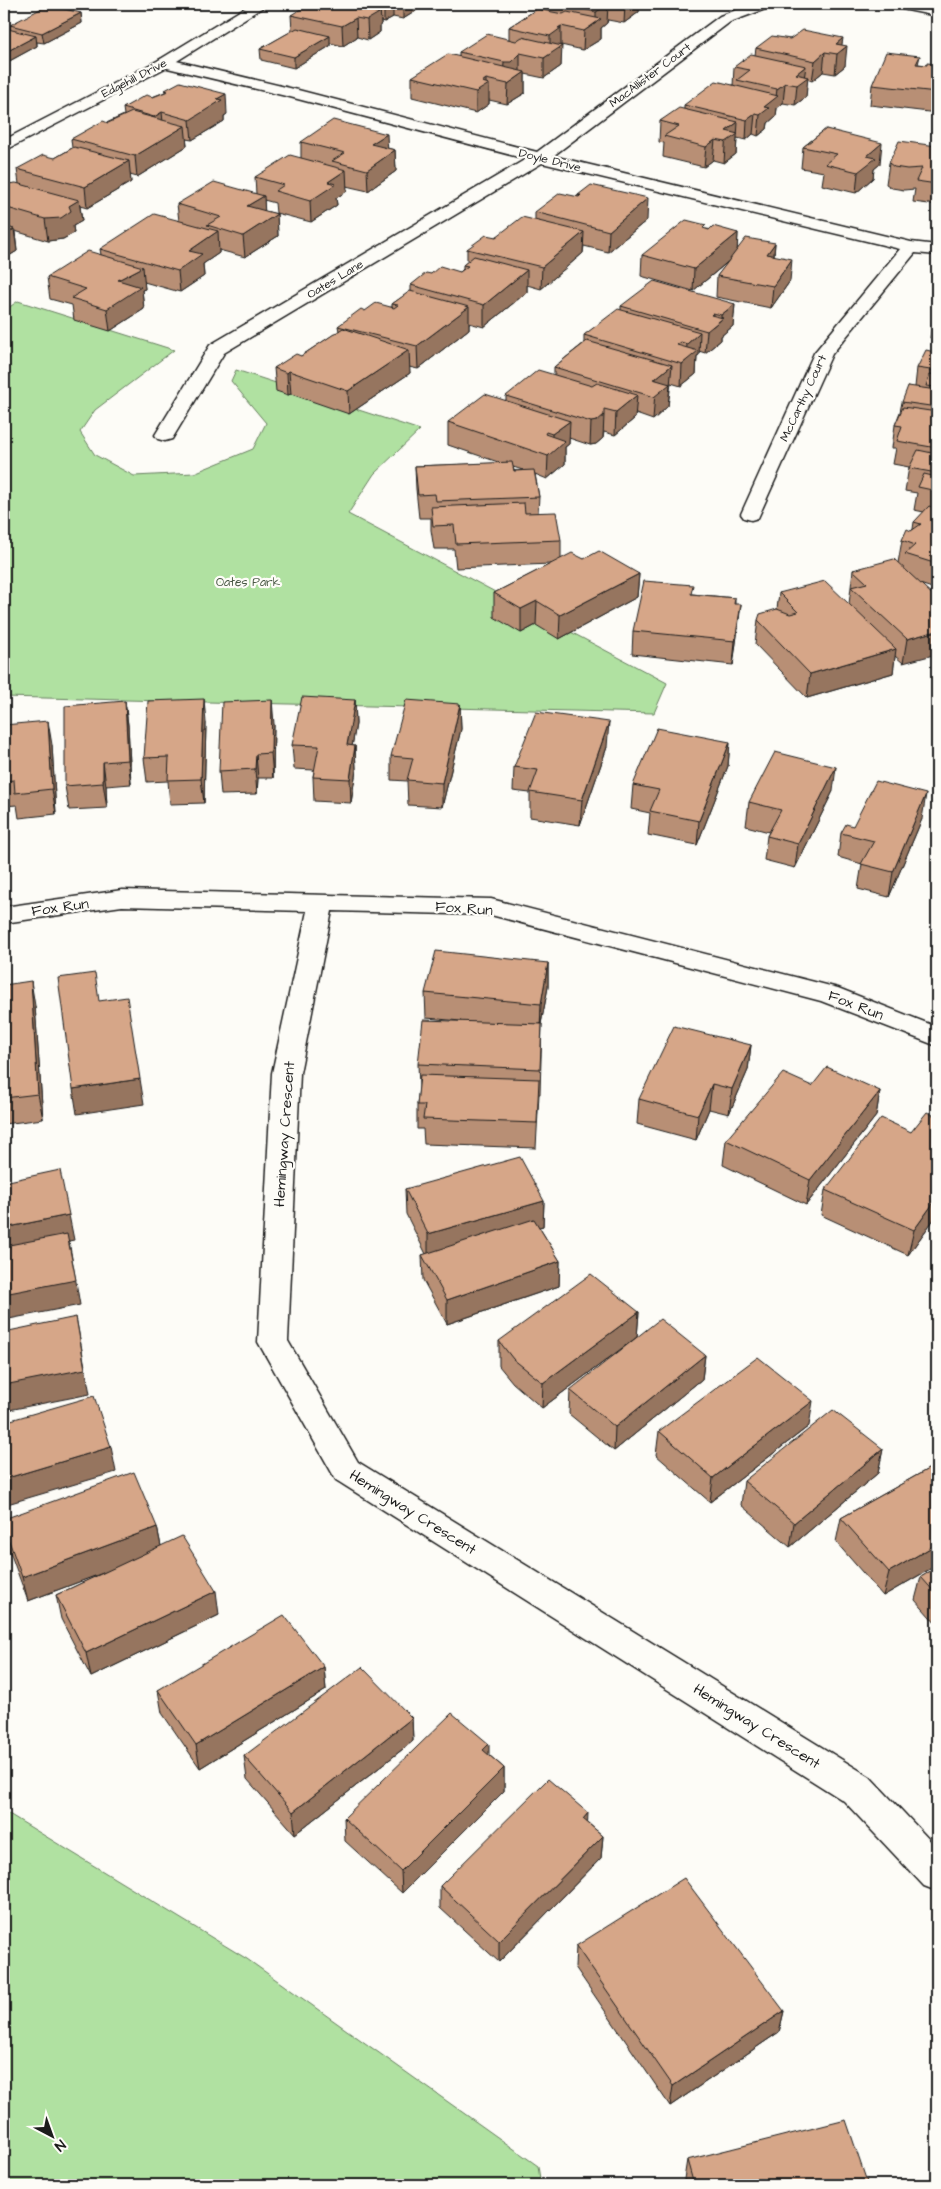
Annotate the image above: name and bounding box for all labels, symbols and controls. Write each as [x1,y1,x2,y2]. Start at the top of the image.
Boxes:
street label: MacAllister Court [606,39,695,112]
street label: Edgehill Drive [99,54,171,103]
street label: Doyle Drive [517,145,583,177]
street label: Oates Lane [304,256,367,303]
street label: McCarthy Court [776,352,832,445]
park label: Oates Park [216,574,281,591]
street label: Fox Run [30,893,91,922]
street label: Fox Run [434,896,494,921]
street label: Fox Run [825,985,887,1026]
street label: Hemingway Crescent [269,1060,301,1208]
street label: Hemingway Crescent [345,1465,480,1561]
street label: Hemingway Crescent [689,1679,824,1775]
north arrow [28,2112,78,2162]
text: N [50,2135,70,2156]

